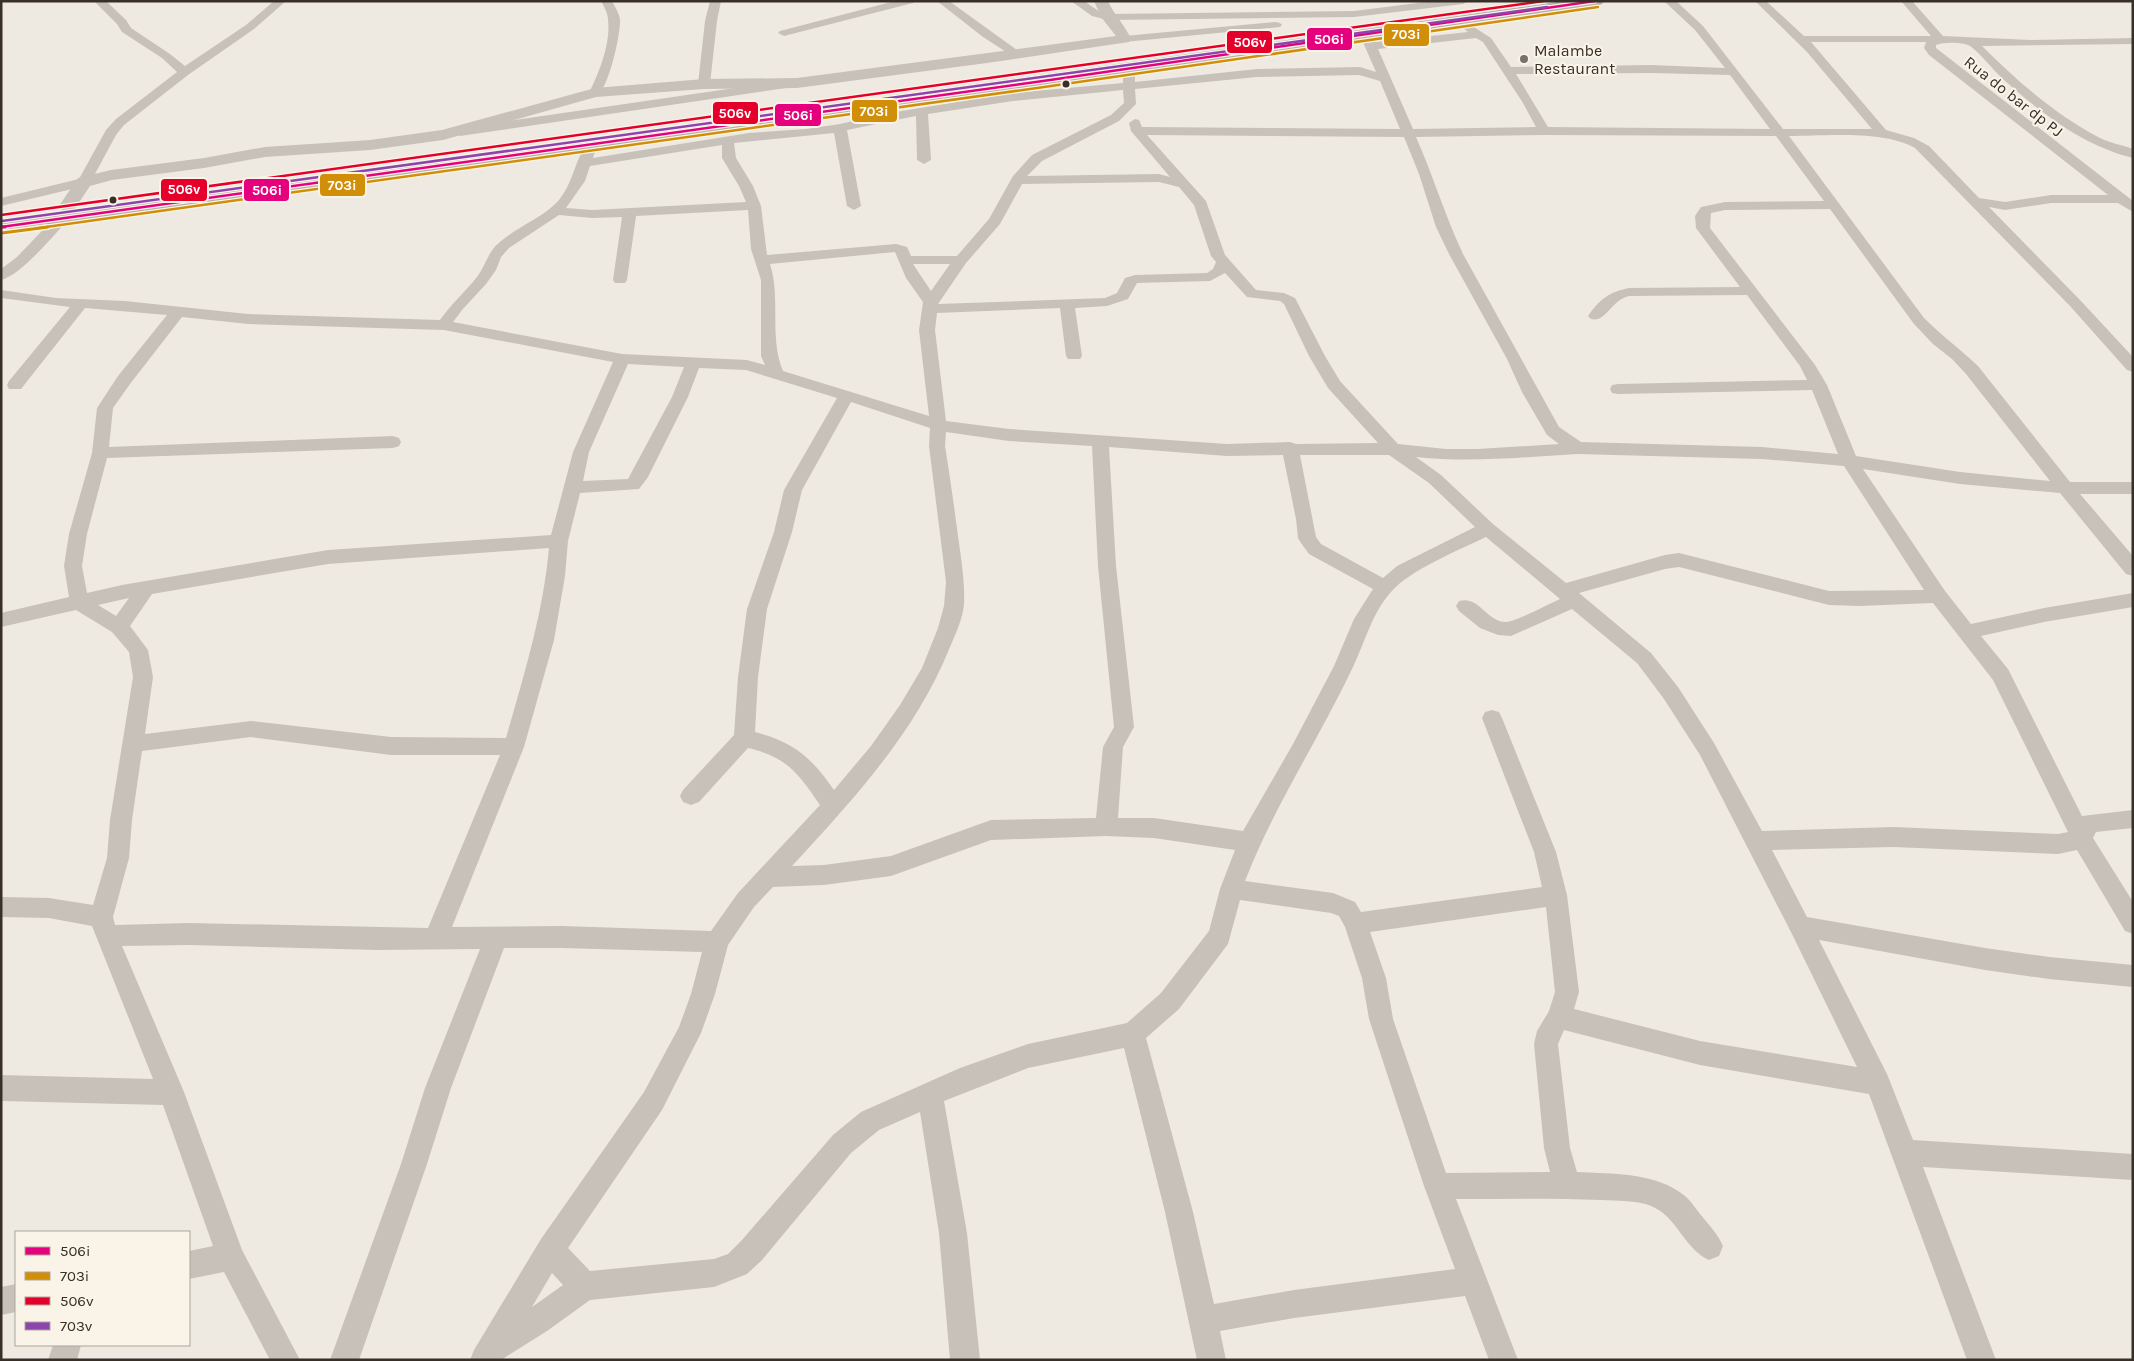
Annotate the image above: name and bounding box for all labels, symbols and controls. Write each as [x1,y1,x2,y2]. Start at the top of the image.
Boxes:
line badge: 703i [1383,23,1430,47]
text: 703i [1391,26,1421,43]
line badge: 506i [1306,27,1353,51]
line badge: 506v [1226,30,1273,54]
text: 506i [1314,31,1344,48]
text: 506v [1234,34,1267,51]
place label: Malambe Restaurant [1534,41,1615,78]
street label: Rua do bar dp PJ [1961,52,2067,141]
marker: Malambe Restaurant [1518,53,1530,65]
unlabelled marker [1061,79,1071,89]
line badge: 703i [851,99,898,123]
line badge: 506v [712,101,759,125]
line badge: 506i [774,103,822,127]
text: 703i [859,103,889,120]
text: 506v [719,105,752,122]
text: 506i [783,107,813,124]
line badge: 703i [319,173,366,197]
text: 703i [327,177,357,194]
line badge: 506v [160,178,208,202]
line badge: 506i [243,178,290,202]
text: 506v [168,181,201,198]
text: 506i [252,182,282,199]
unlabelled marker [108,195,118,205]
legend [15,1231,190,1346]
text: 506i [60,1242,90,1260]
text: 703i [60,1267,89,1285]
text: 506v [60,1292,94,1310]
text: 703v [60,1317,93,1335]

